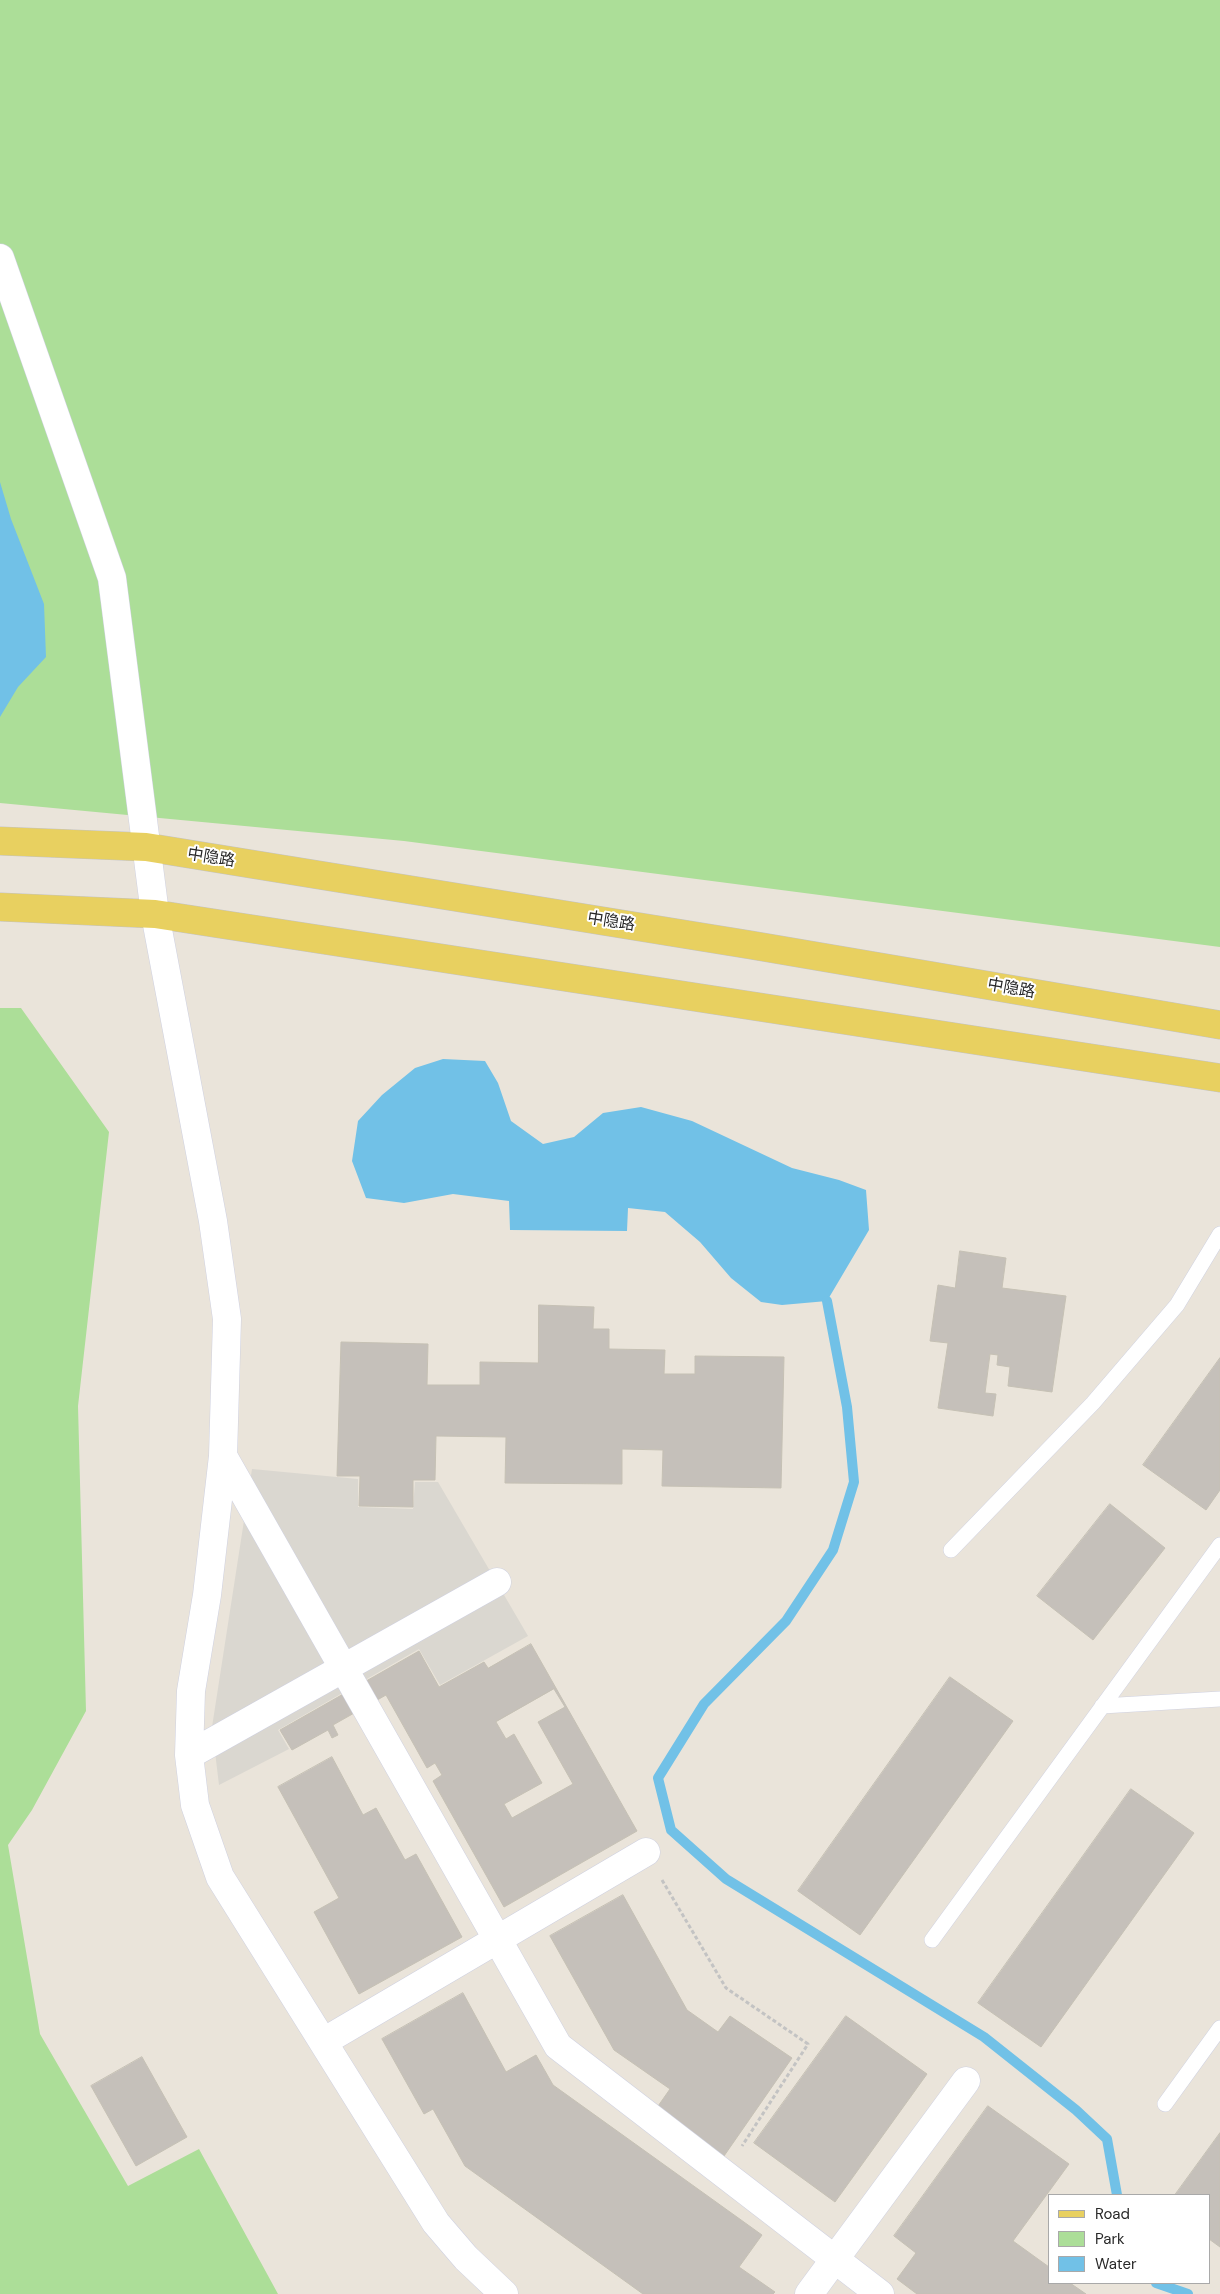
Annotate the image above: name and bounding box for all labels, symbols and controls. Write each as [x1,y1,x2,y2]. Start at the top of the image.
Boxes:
street label: 中隐路 [186,845,236,871]
street label: 中隐路 [586,909,636,935]
street label: 中隐路 [986,975,1036,1003]
legend [1048,2194,1210,2284]
text: Road [1095,2204,1130,2224]
text: Park [1095,2229,1125,2249]
text: Water [1095,2254,1136,2274]

